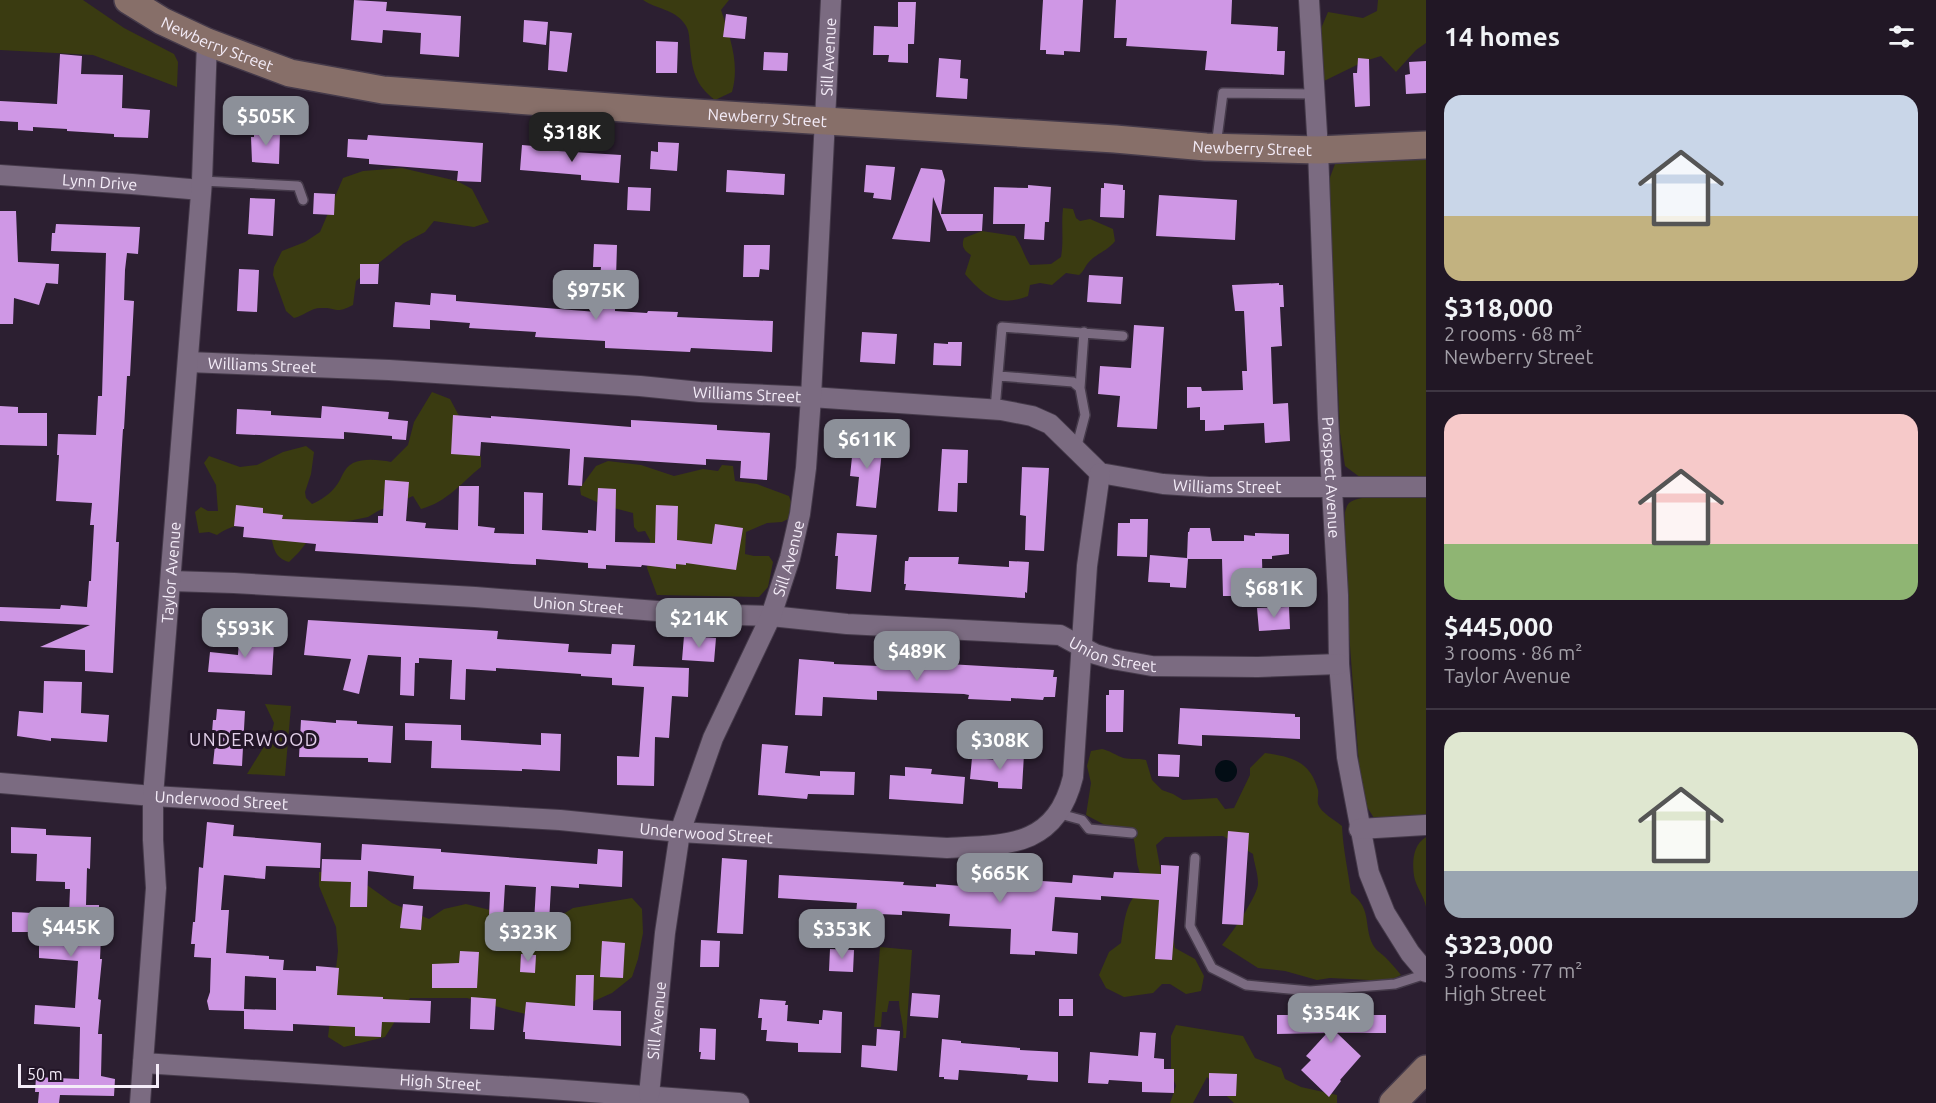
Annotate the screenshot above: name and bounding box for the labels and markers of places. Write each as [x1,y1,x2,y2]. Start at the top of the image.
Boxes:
pin: $505K [224,96,308,147]
pin: $318K [530,112,614,163]
pin: $975K [554,270,638,321]
pin: $611K [825,419,909,470]
pin: $681K [1232,568,1316,619]
pin: $214K [657,598,741,649]
pin: $593K [203,608,287,659]
pin: $489K [875,631,959,682]
pin: $308K [958,720,1042,771]
pin: $665K [958,853,1042,904]
pin: $445K [29,907,113,958]
pin: $353K [800,909,884,960]
pin: $323K [486,912,570,963]
pin: $354K [1289,993,1373,1044]

